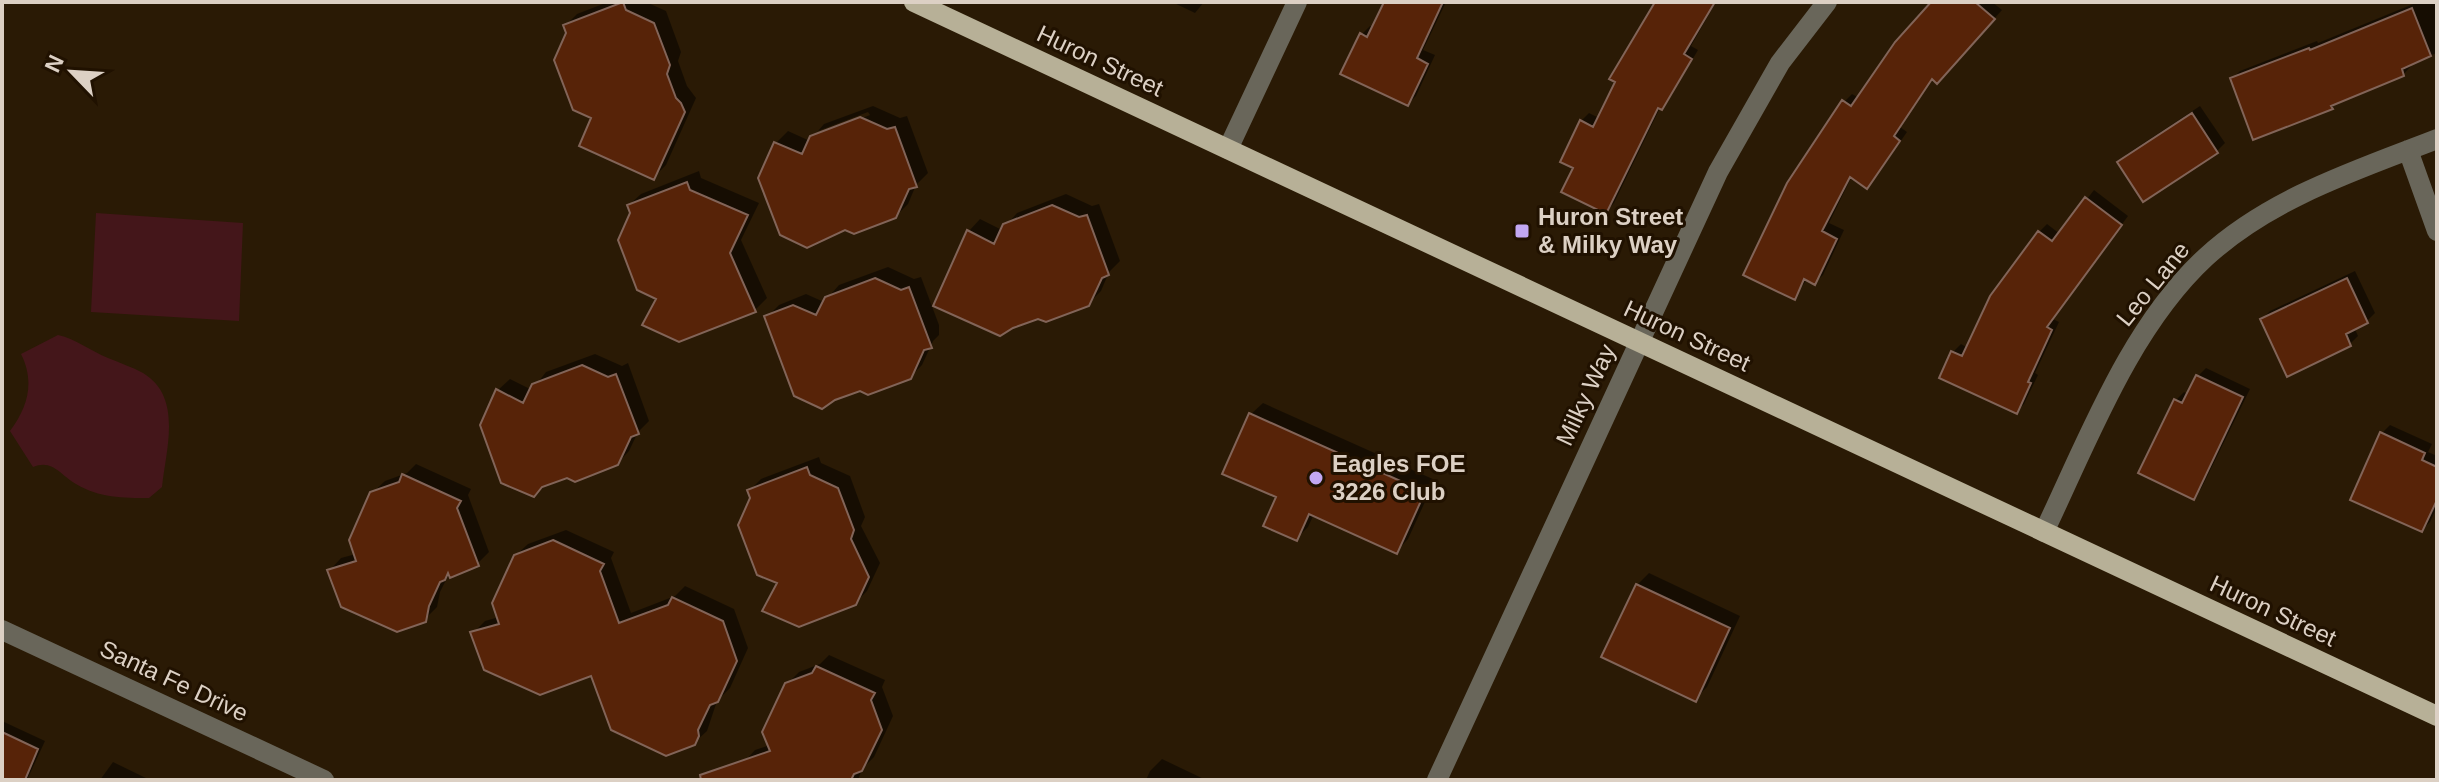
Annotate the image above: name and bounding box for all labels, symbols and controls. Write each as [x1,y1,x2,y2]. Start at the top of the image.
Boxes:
street label: Huron Street [1033,20,1168,102]
north arrow [32,32,112,112]
text: N [40,51,69,76]
place label: Huron Street & Milky Way [1538,203,1683,258]
marker: Huron Street & Milky Way [1513,222,1531,240]
street label: Leo Lane [2111,236,2195,331]
street label: Huron Street [1620,295,1755,377]
street label: Milky Way [1550,340,1621,450]
place label: Eagles FOE 3226 Club [1332,450,1465,505]
marker: Eagles FOE 3226 Club [1307,469,1325,487]
street label: Huron Street [2206,570,2341,652]
street label: Santa Fe Drive [96,634,252,727]

